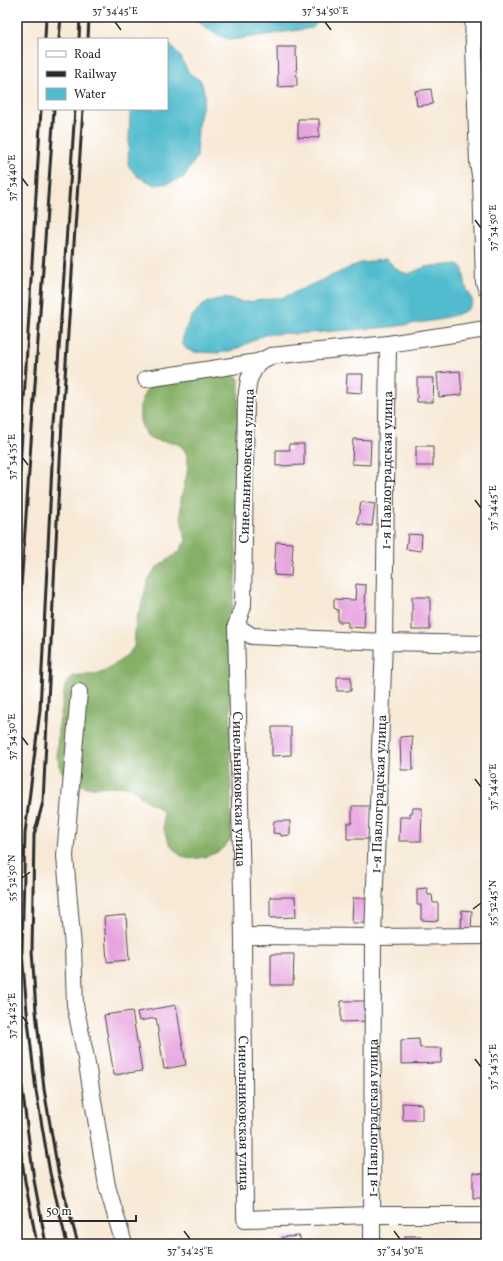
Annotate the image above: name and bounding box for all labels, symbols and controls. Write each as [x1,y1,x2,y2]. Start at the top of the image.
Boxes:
text: 37°34'45"E [92,4,138,18]
text: 37°34'50"E [302,4,348,18]
legend [38,38,168,110]
text: Road [74,47,101,63]
text: Railway [74,67,117,83]
text: Water [74,87,106,103]
text: 37°34'40"E [5,155,19,201]
text: 37°34'50"E [486,205,500,251]
street label: Синельниковская улица [235,388,260,544]
street label: 1-я Павлоградская улица [377,391,398,550]
text: 37°34'35"E [5,434,19,480]
text: 37°34'45"E [486,485,500,531]
street label: Синельниковская улица [227,711,249,867]
text: 37°34'30"E [5,714,19,760]
street label: 1-я Павлоградская улица [367,714,392,874]
text: 37°34'40"E [486,764,500,810]
text: 55°32'50"N [5,854,19,901]
text: 55°32'45"N [486,879,500,926]
text: 37°34'25"E [5,993,19,1039]
street label: Синельниковская улица [233,1035,253,1191]
street label: 1-я Павлоградская улица [364,1038,384,1198]
text: 37°34'35"E [486,1044,500,1090]
scale bar [40,1197,136,1223]
text: 50 m [46,1204,72,1220]
text: 37°34'25"E [167,1244,213,1258]
text: 37°34'30"E [377,1244,423,1258]

